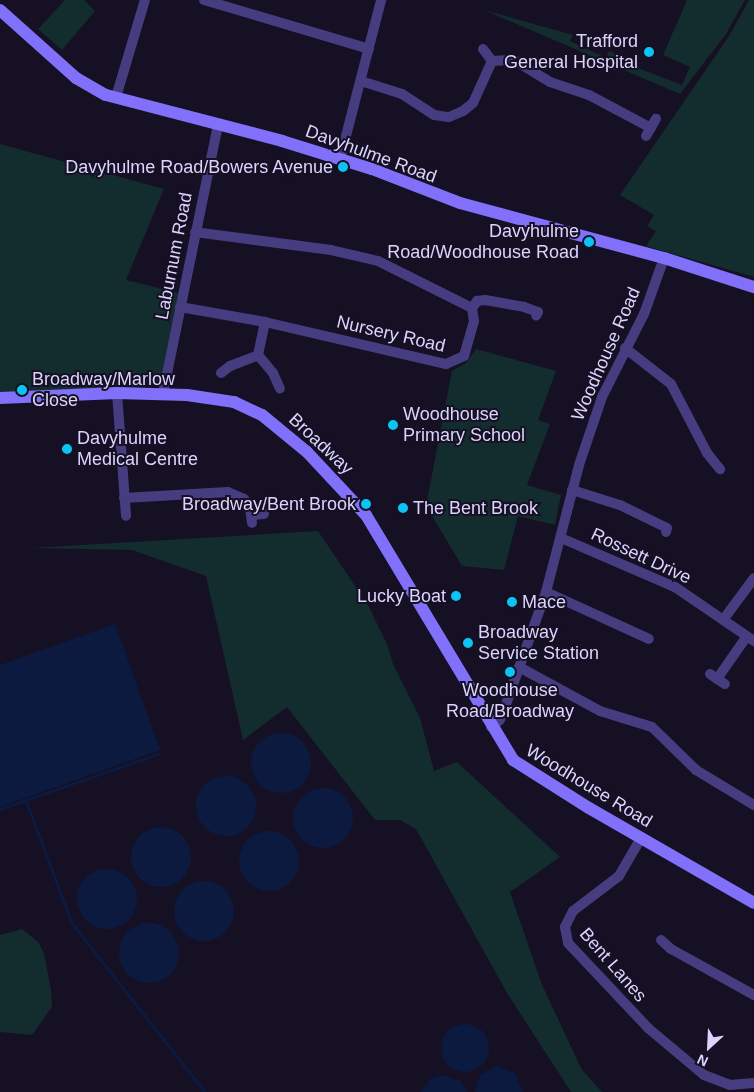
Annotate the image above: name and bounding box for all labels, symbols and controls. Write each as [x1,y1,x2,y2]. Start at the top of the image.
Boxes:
place label: Trafford General Hospital [504,31,638,74]
marker: Trafford General Hospital [642,45,656,59]
street label: Davyhulme Road [302,120,440,188]
place label: Davyhulme Road/Bowers Avenue [64,156,333,178]
marker: Davyhulme Road/Bowers Avenue [337,161,349,173]
street label: Laburnum Road [151,191,197,321]
place label: Davyhulme Road/Woodhouse Road [387,221,579,264]
marker: Davyhulme Road/Woodhouse Road [583,236,595,248]
street label: Woodhouse Road [567,284,645,424]
street label: Nursery Road [334,311,448,357]
place label: Broadway/Marlow Close [32,369,175,412]
marker: Broadway/Marlow Close [16,384,28,396]
place label: Woodhouse Primary School [403,404,525,446]
street label: Broadway [284,409,358,479]
marker: Woodhouse Primary School [387,419,399,431]
place label: Davyhulme Medical Centre [77,428,198,470]
marker: Davyhulme Medical Centre [61,443,73,455]
place label: Broadway/Bent Brook [182,493,356,515]
place label: The Bent Brook [413,497,538,519]
marker: Broadway/Bent Brook [360,498,372,510]
marker: The Bent Brook [397,502,409,514]
street label: Rossett Drive [587,523,695,589]
place label: Lucky Boat [357,585,446,607]
marker: Lucky Boat [450,590,462,602]
place label: Mace [522,591,566,613]
marker: Mace [506,596,518,608]
place label: Broadway Service Station [478,622,599,664]
marker: Broadway Service Station [462,637,474,649]
marker: Woodhouse Road/Broadway [504,666,516,678]
place label: Woodhouse Road/Broadway [446,680,574,722]
street label: Woodhouse Road [522,740,656,832]
street label: Bent Lanes [575,924,651,1006]
north arrow [684,1022,734,1072]
text: N [695,1051,711,1070]

